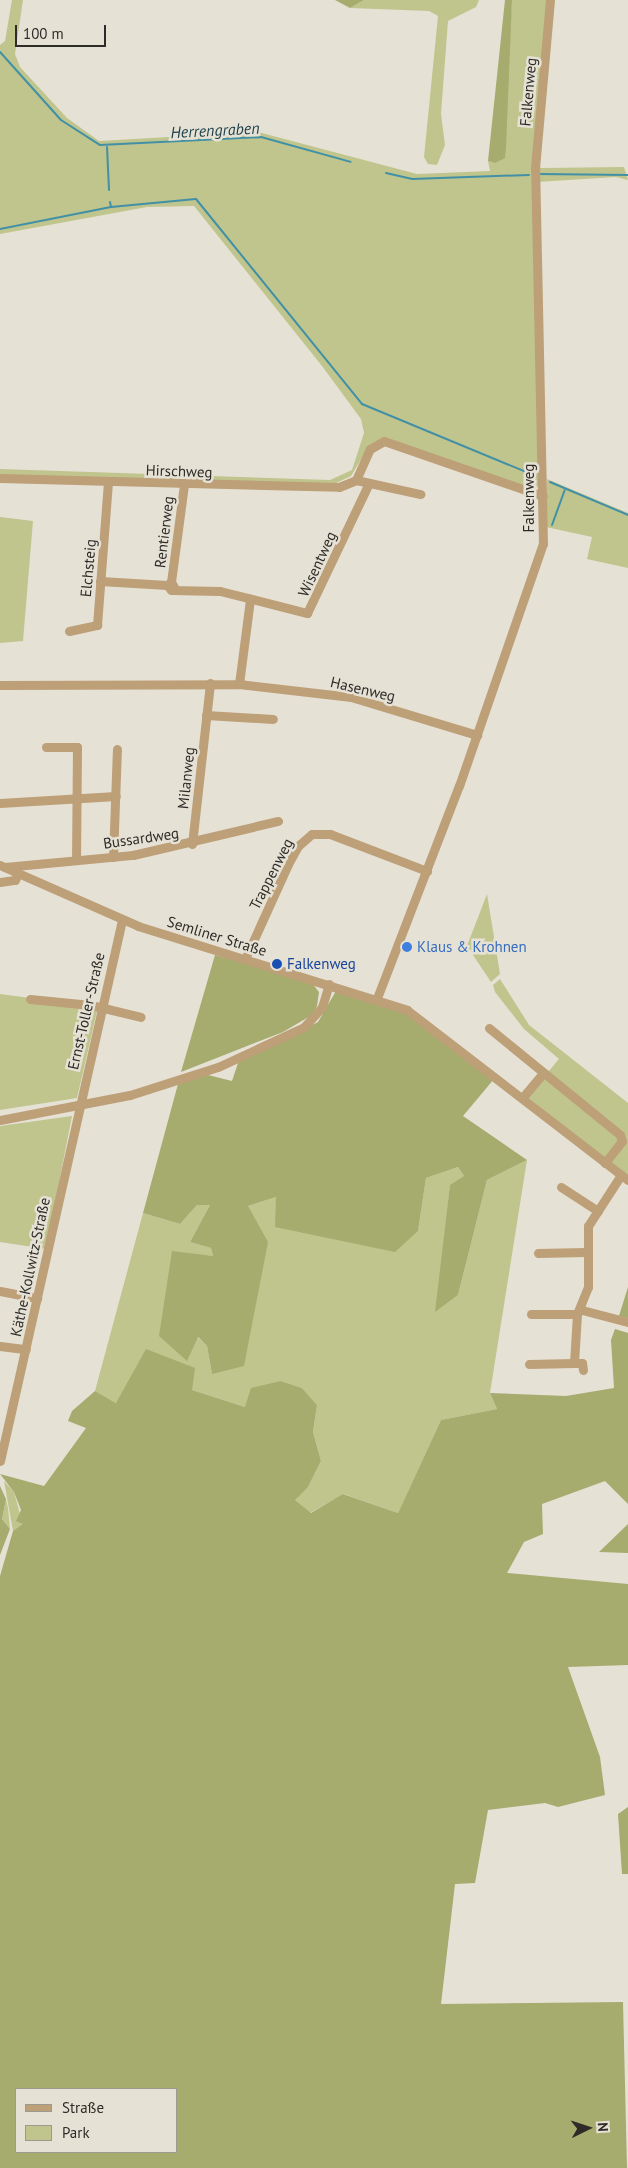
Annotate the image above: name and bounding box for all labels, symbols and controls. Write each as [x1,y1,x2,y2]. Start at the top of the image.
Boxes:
scale bar [18,15,109,47]
text: 100 m [23,24,64,43]
street label: Falkenweg [516,57,540,127]
water label: Herrengraben [170,118,260,142]
street label: Hirschweg [145,461,213,481]
street label: Falkenweg [520,464,538,532]
street label: Rentierweg [151,495,177,569]
street label: Wisentweg [294,528,340,600]
street label: Elchsteig [76,538,100,598]
street label: Hasenweg [329,673,397,705]
street label: Milanweg [174,746,198,810]
street label: Bussardweg [102,824,180,852]
street label: Trappenweg [245,835,297,913]
street label: Semliner Straße [165,912,269,960]
place label: Klaus & Krohnen [417,938,527,956]
marker: Klaus & Krohnen [401,941,413,953]
street label: Ernst-Toller-Straße [64,951,108,1071]
place label: Falkenweg [287,955,356,973]
marker: Falkenweg [271,958,283,970]
street label: Käthe-Kollwitz-Straße [6,1196,54,1338]
legend [15,2088,178,2153]
text: Straße [62,2098,104,2117]
north arrow [563,2103,613,2153]
text: N [594,2122,612,2132]
text: Park [62,2123,90,2142]

